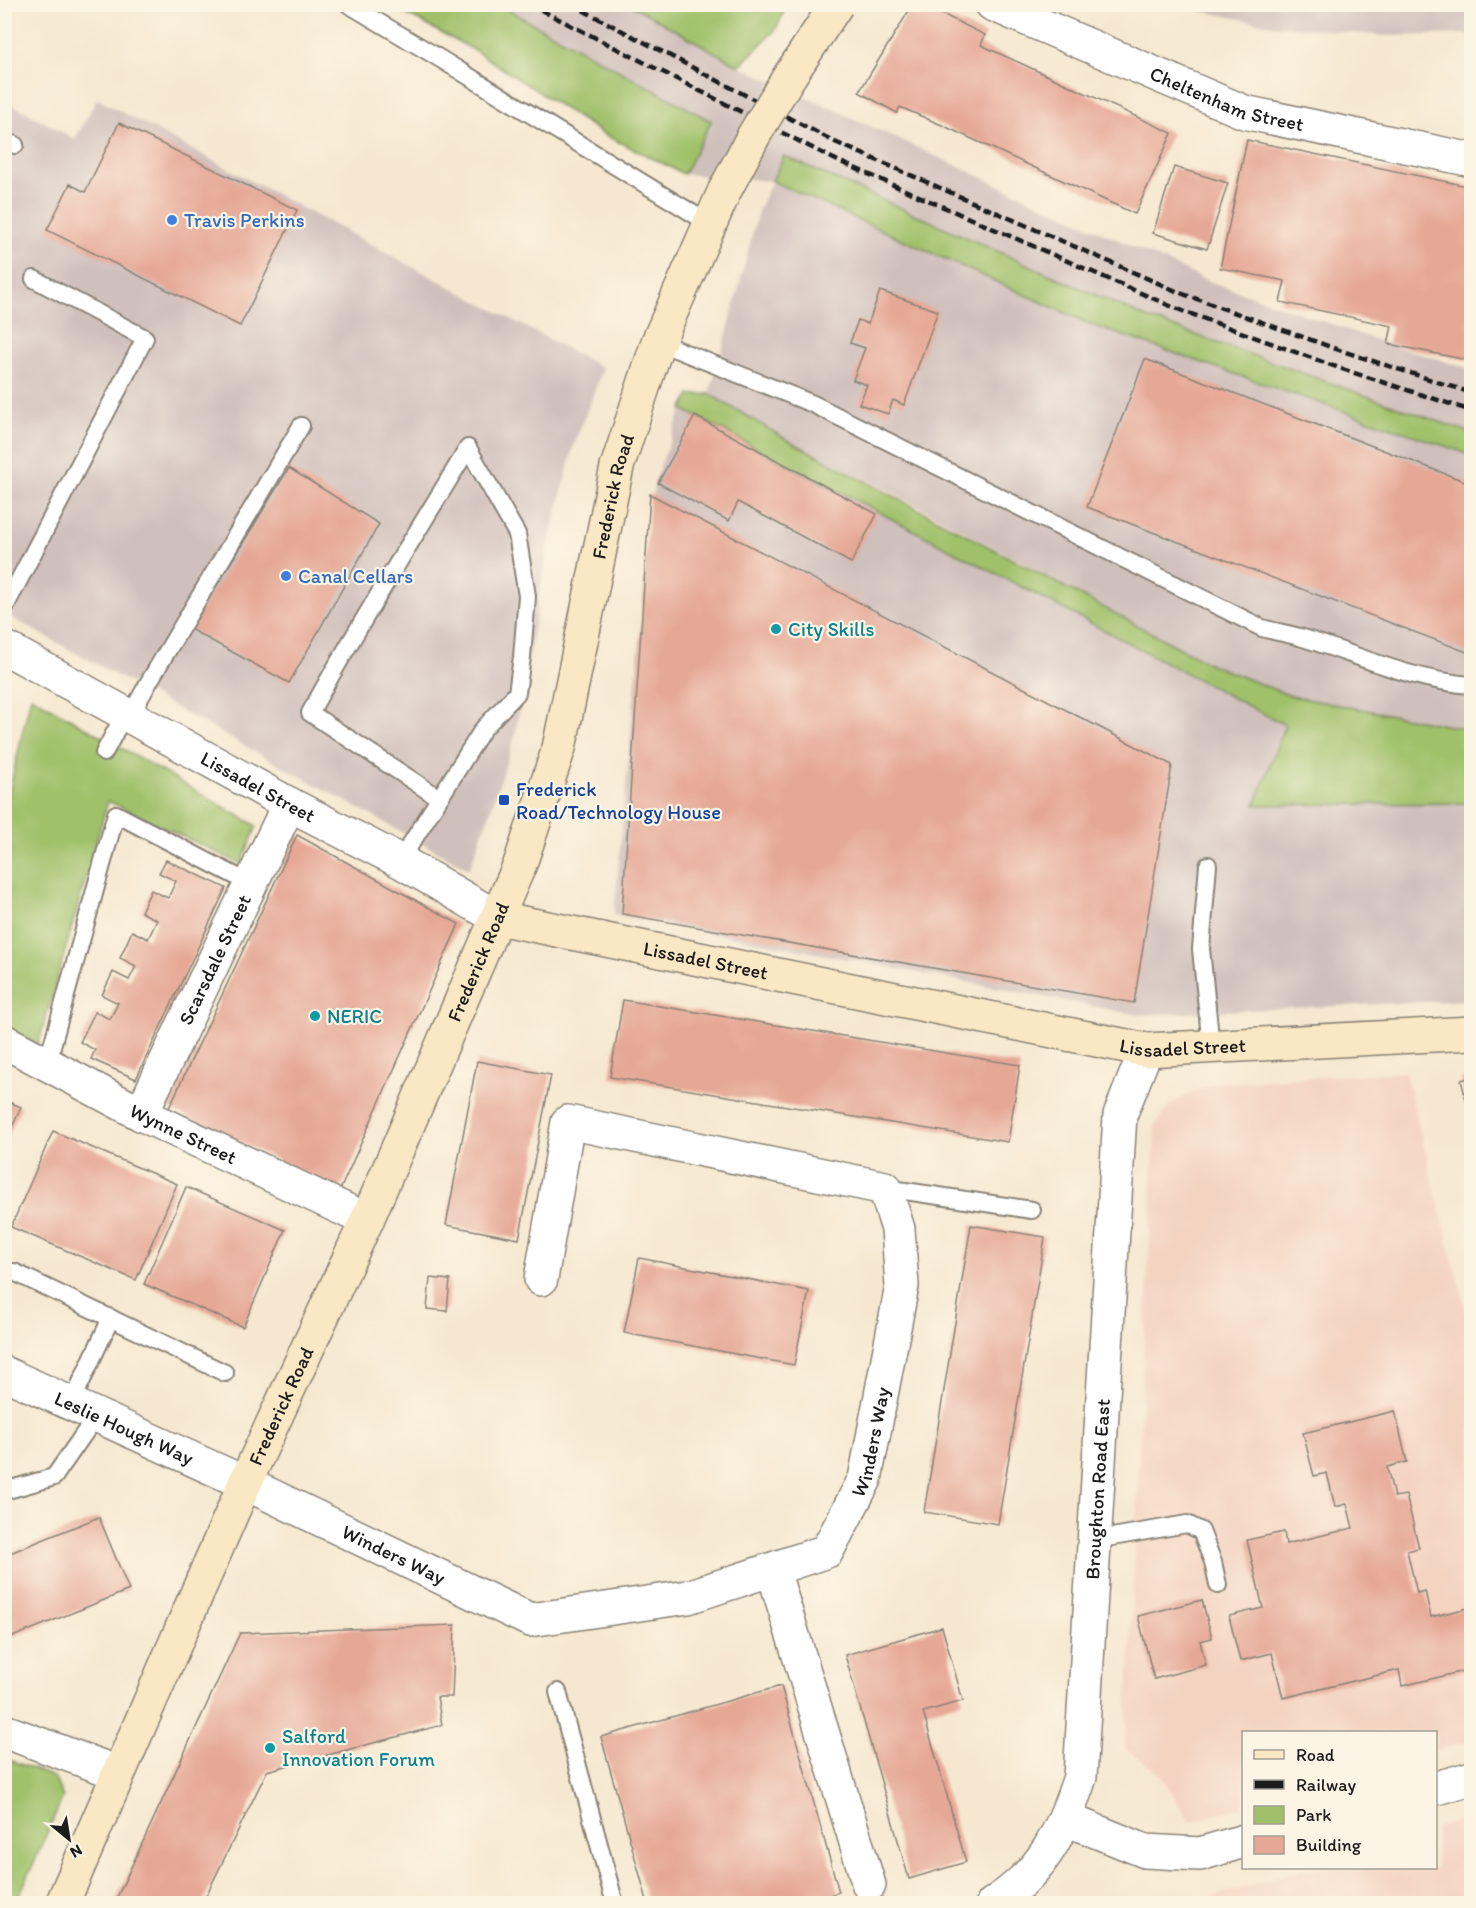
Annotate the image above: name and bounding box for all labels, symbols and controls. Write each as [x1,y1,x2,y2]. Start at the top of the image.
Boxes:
street label: Cheltenham Street [1146,61,1306,136]
place label: Travis Perkins [184,208,305,232]
marker: Travis Perkins [165,213,179,227]
street label: Frederick Road [586,431,639,561]
place label: Canal Cellars [298,564,413,588]
marker: Canal Cellars [279,569,293,583]
place label: City Skills [788,617,874,641]
marker: City Skills [769,622,783,636]
street label: Lissadel Street [197,746,319,827]
place label: Frederick Road/Technology House [516,777,721,824]
marker: Frederick Road/Technology House [497,793,511,807]
street label: Scarsdale Street [173,890,256,1029]
street label: Frederick Road [442,898,514,1025]
street label: Lissadel Street [641,936,770,985]
place label: NERIC [327,1004,382,1028]
marker: NERIC [308,1009,322,1023]
street label: Lissadel Street [1117,1033,1247,1062]
street label: Wynne Street [126,1098,241,1169]
street label: Frederick Road [243,1343,319,1469]
street label: Winders Way [846,1384,894,1501]
street label: Leslie Hough Way [51,1386,198,1470]
street label: Broughton Road East [1080,1398,1115,1580]
street label: Winders Way [338,1519,450,1590]
place label: Salford Innovation Forum [282,1724,435,1771]
legend [1242,1731,1437,1869]
marker: Salford Innovation Forum [263,1741,277,1755]
text: Road [1296,1744,1335,1766]
text: Railway [1296,1774,1357,1796]
text: Park [1296,1804,1331,1826]
north arrow [39,1809,99,1869]
text: Building [1296,1834,1362,1856]
text: N [67,1841,86,1862]

